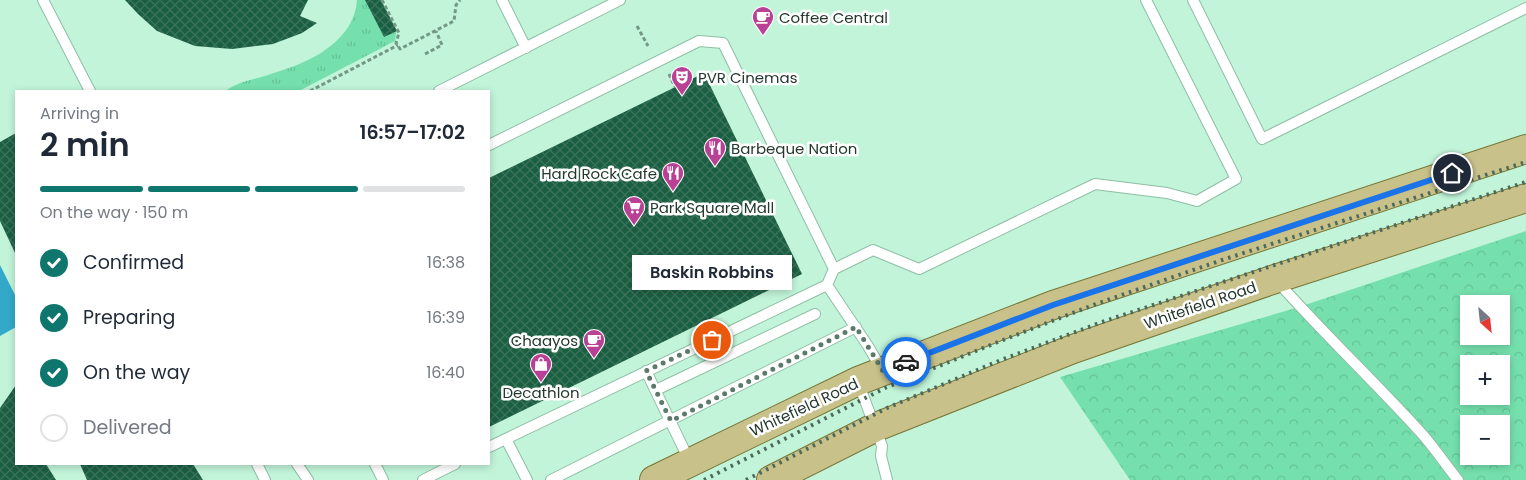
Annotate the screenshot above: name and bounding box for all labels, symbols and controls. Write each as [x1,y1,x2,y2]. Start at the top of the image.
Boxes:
cafe icon: Coffee Central [751,5,775,36]
place label: Coffee Central [779,7,888,28]
theatre icon: PVR Cinemas [670,65,694,96]
place label: PVR Cinemas [698,67,798,88]
text: Arriving in [40,102,119,125]
text: 16:57–17:02 [360,119,465,146]
text: 2 min [40,122,130,167]
restaurant icon: Barbeque Nation [703,136,727,167]
place label: Barbeque Nation [731,138,857,159]
pin [1431,152,1473,194]
icon: home [1438,159,1466,187]
restaurant icon: Hard Rock Cafe [661,161,685,192]
place label: Hard Rock Cafe [541,163,657,184]
supermarket icon: Park Square Mall [622,195,646,226]
place label: Park Square Mall [650,197,774,218]
text: On the way · 150 m [40,201,188,224]
icon: check [40,249,68,277]
text: Confirmed [83,249,184,276]
text: 16:38 [427,251,465,274]
callout: Baskin Robbins [632,255,792,290]
text: Baskin Robbins [650,261,774,284]
street label: Whitefield Road [1141,276,1259,334]
north arrow [1460,295,1510,345]
map controls [1460,295,1510,465]
icon: check [40,304,68,332]
text: Preparing [83,304,175,331]
text: 16:39 [427,306,465,329]
pin [691,319,733,361]
icon: bag [698,326,726,354]
cafe icon: Chaayos [582,328,606,359]
place label: Chaayos [511,330,578,351]
courier [881,337,931,387]
icon: car [892,348,920,376]
shop icon: Decathlon [529,352,553,383]
button: + [1460,355,1510,405]
icon: check [40,359,68,387]
text: On the way [83,359,190,386]
text: 16:40 [426,361,465,384]
street label: Whitefield Road [746,373,862,441]
place label: Decathlon [502,382,580,403]
text: Delivered [83,414,172,441]
button: − [1460,415,1510,465]

